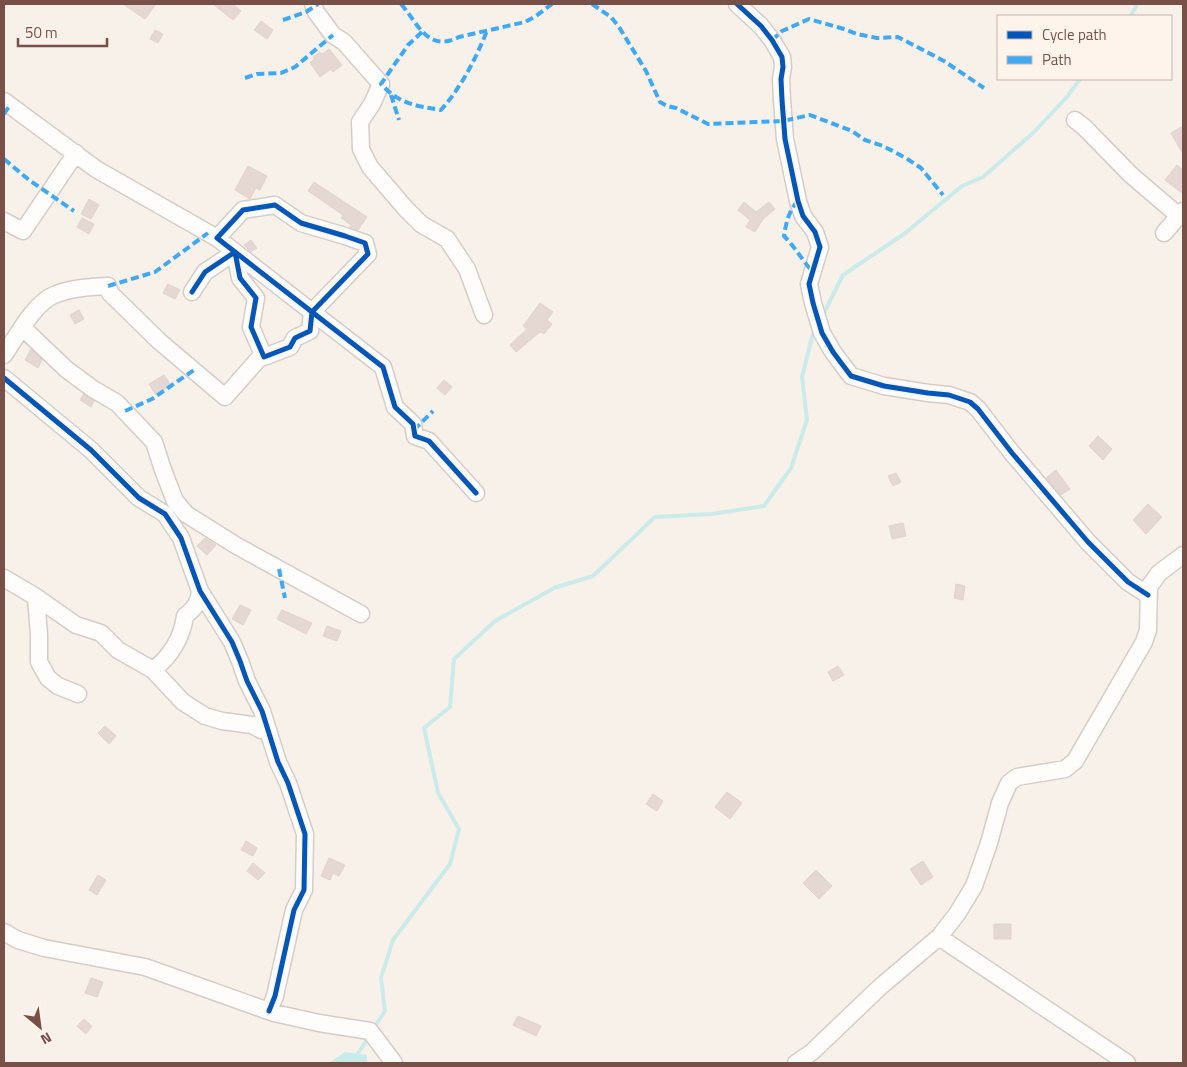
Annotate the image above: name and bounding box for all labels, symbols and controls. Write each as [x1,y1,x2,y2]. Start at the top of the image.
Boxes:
scale bar [18,15,106,47]
legend [997,15,1172,80]
text: 50 m [25,21,58,44]
text: Cycle path [1042,23,1107,46]
text: Path [1042,48,1072,71]
north arrow [15,1002,65,1052]
text: N [37,1027,56,1050]

